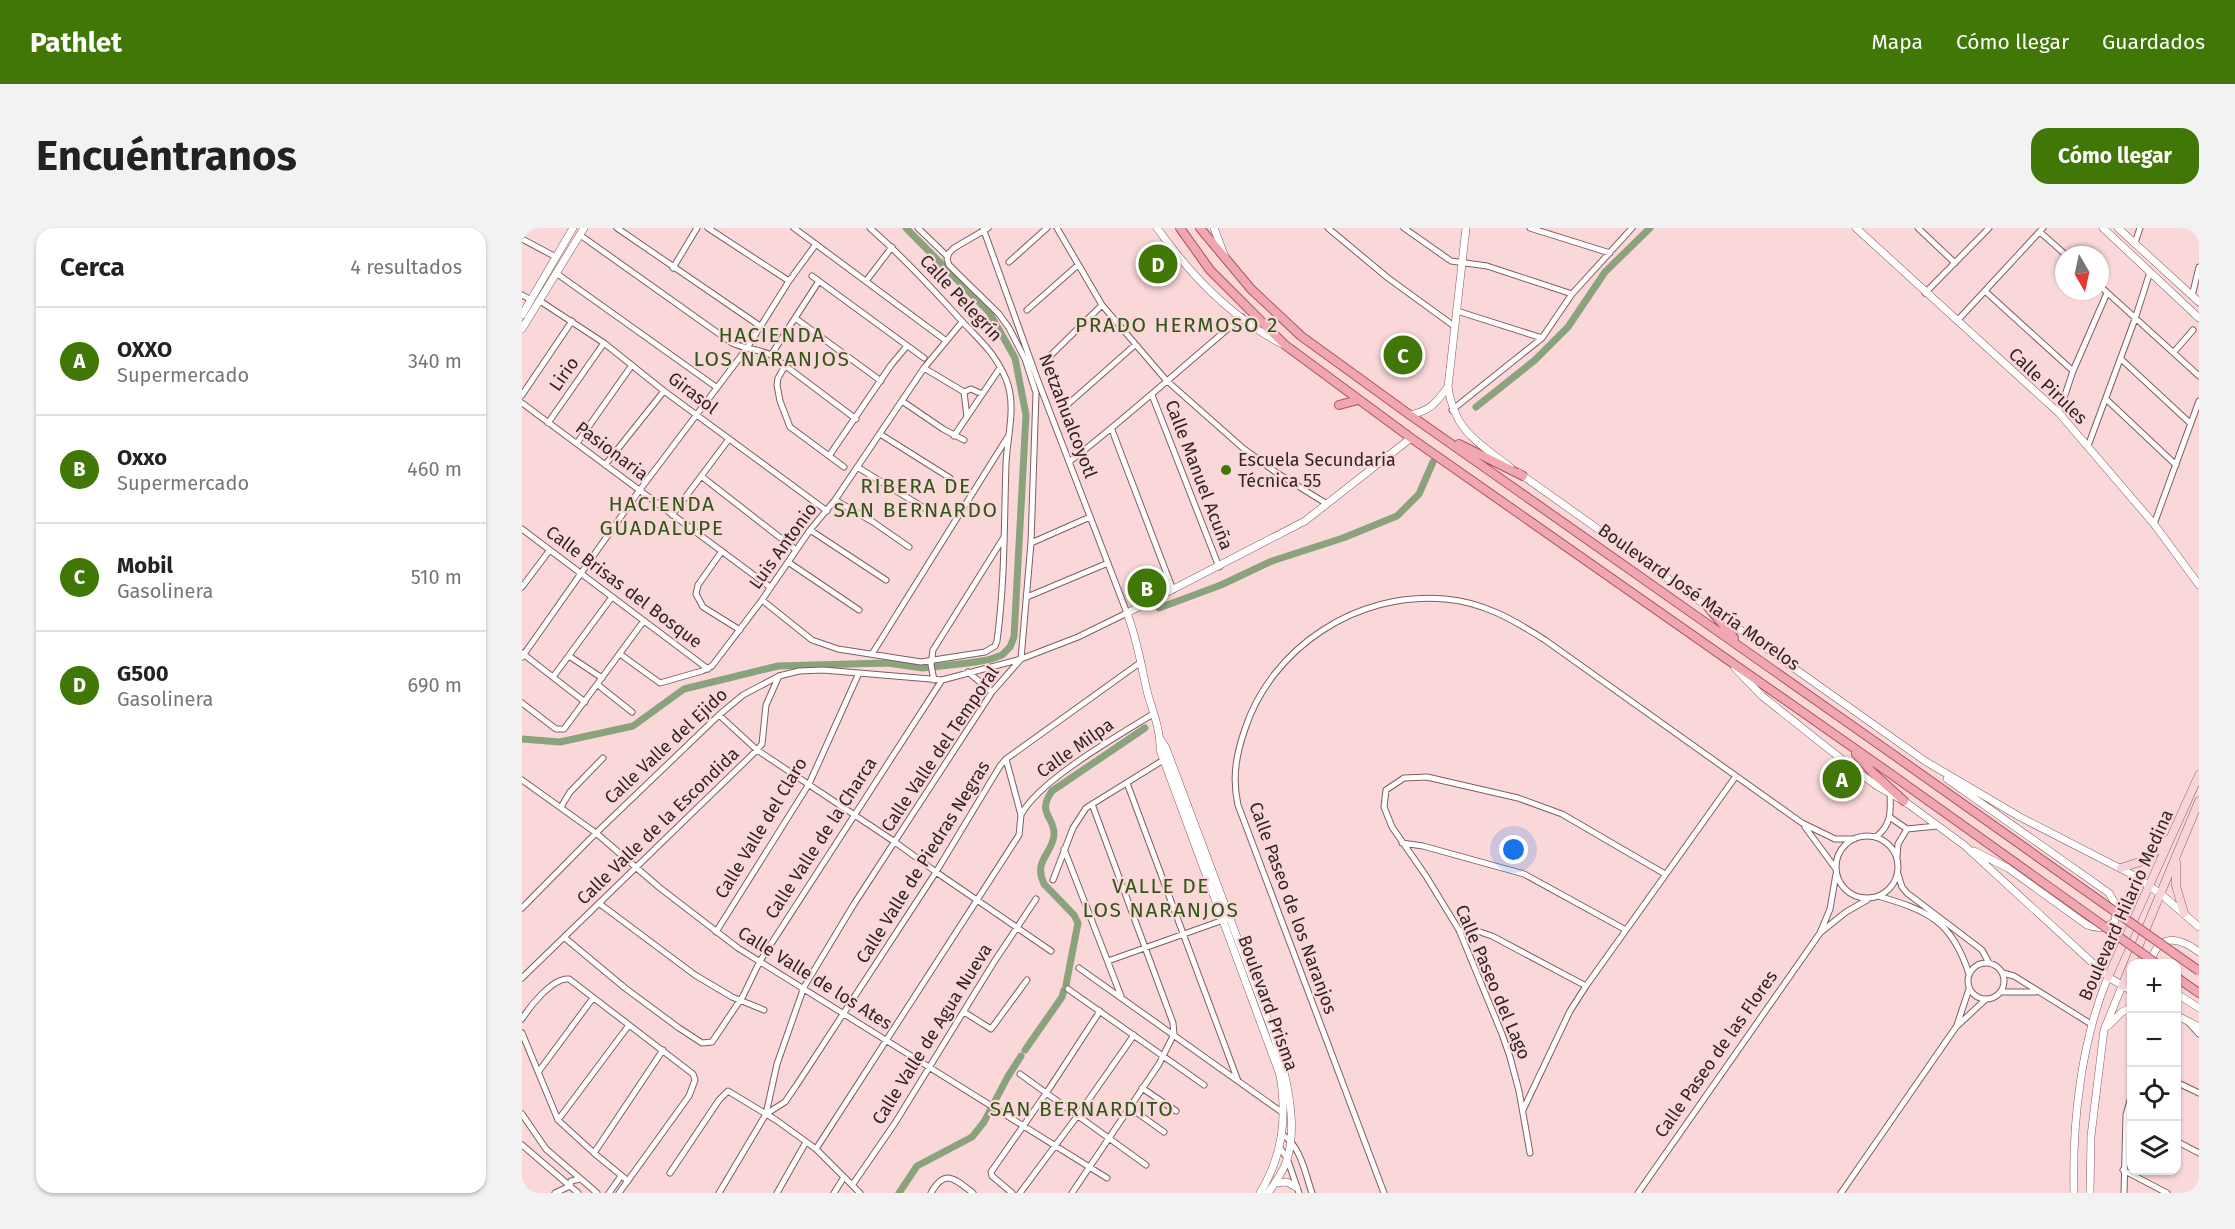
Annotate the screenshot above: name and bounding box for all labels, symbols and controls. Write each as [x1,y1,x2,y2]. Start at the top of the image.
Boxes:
text: Pathlet [30,26,122,59]
text: Mapa [1871,29,1923,55]
text: Cómo llegar [1956,29,2069,55]
text: Guardados [2102,29,2205,55]
button: Cómo llegar [2031,128,2199,184]
text: Encuéntranos [36,131,297,181]
pin: D [1138,242,1178,286]
north arrow [2055,246,2109,300]
street label: Calle Pelegrín [915,250,1007,346]
text: Cerca [60,252,125,283]
text: 4 resultados [350,255,462,279]
district label: PRADO HERMOSO 2 [1075,312,1279,338]
district label: HACIENDA LOS NARANJOS [694,322,850,372]
pin: C [1384,332,1422,378]
text: OXXO [117,336,172,363]
street label: Calle Pirules [2004,343,2092,429]
text: A [74,349,85,373]
text: 340 m [408,349,462,373]
street label: Netzahualcoyotl [1034,351,1102,481]
street label: Lirio [544,353,584,395]
text: Supermercado [117,363,249,387]
street label: Girasol [664,367,722,419]
street label: Calle Manuel Acuña [1160,397,1238,553]
street label: Pasionaria [571,417,653,485]
text: Oxxo [117,444,167,471]
place label: Escuela Secundaria Técnica 55 [1238,449,1396,492]
text: B [73,457,86,481]
text: 460 m [407,457,462,481]
marker: Escuela Secundaria Técnica 55 [1219,463,1233,477]
text: Supermercado [117,471,249,495]
district label: RIBERA DE SAN BERNARDO [833,473,999,523]
district label: HACIENDA GUADALUPE [599,491,725,541]
street label: Luis Antonio [744,499,822,593]
street label: Boulevard José María Morelos [1594,519,1804,675]
street label: Calle Brisas del Bosque [541,521,707,653]
text: Mobil [117,552,173,579]
text: C [74,565,85,589]
text: 510 m [411,565,462,589]
pin: B [1128,566,1166,610]
text: Gasolinera [117,579,213,603]
text: G500 [117,660,169,687]
street label: Calle Valle del Temporal [876,662,1004,836]
text: D [73,673,86,697]
text: 690 m [408,673,462,697]
street label: Calle Valle del Ejido [600,683,732,809]
text: Gasolinera [117,687,213,711]
street label: Calle Milpa [1032,713,1118,783]
street label: Calle Valle de la Escondida [572,743,744,909]
street label: Calle Valle del Claro [710,753,812,903]
street label: Calle Valle de la Charca [760,753,882,923]
pin: A [1822,756,1862,802]
street label: Calle Valle de Piedras Negras [851,757,995,967]
street label: Calle Paseo de los Naranjos [1244,799,1342,1017]
street label: Boulevard Hilario Medina [2074,806,2178,1004]
your location [1499,835,1528,864]
district label: VALLE DE LOS NARANJOS [1083,873,1239,923]
street label: Calle Paseo del Lago [1450,901,1536,1063]
street label: Calle Valle de los Ates [734,922,896,1034]
street label: Boulevard Prisma [1233,932,1303,1074]
street label: Calle Valle de Agua Nueva [867,939,997,1129]
map controls [2127,959,2181,1175]
button: + [2127,959,2181,1013]
street label: Calle Paseo de las Flores [1650,966,1782,1142]
button: − [2127,1013,2181,1067]
button: locate [2127,1067,2181,1121]
district label: SAN BERNARDITO [990,1096,1174,1122]
button: layers [2127,1121,2181,1175]

